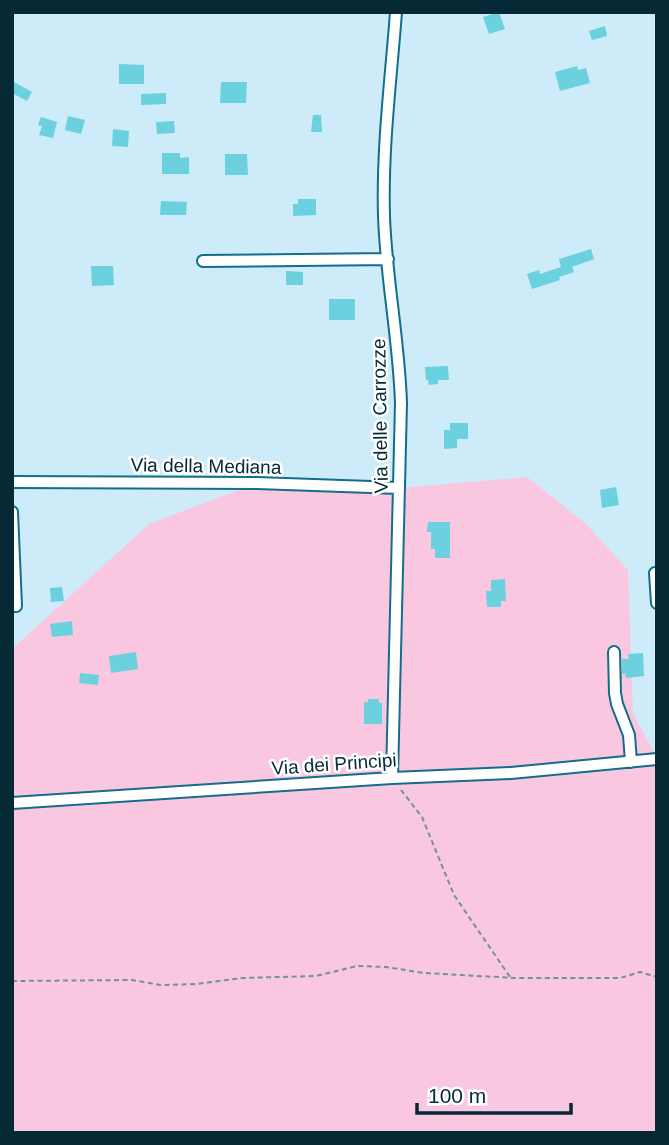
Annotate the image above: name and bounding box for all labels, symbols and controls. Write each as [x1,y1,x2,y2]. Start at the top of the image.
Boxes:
street label: Via delle Carrozze [368,338,392,494]
street label: Via della Mediana [130,454,282,478]
street label: Via dei Principi [271,749,397,779]
scale bar [417,1072,571,1116]
text: 100 m [428,1084,486,1107]

